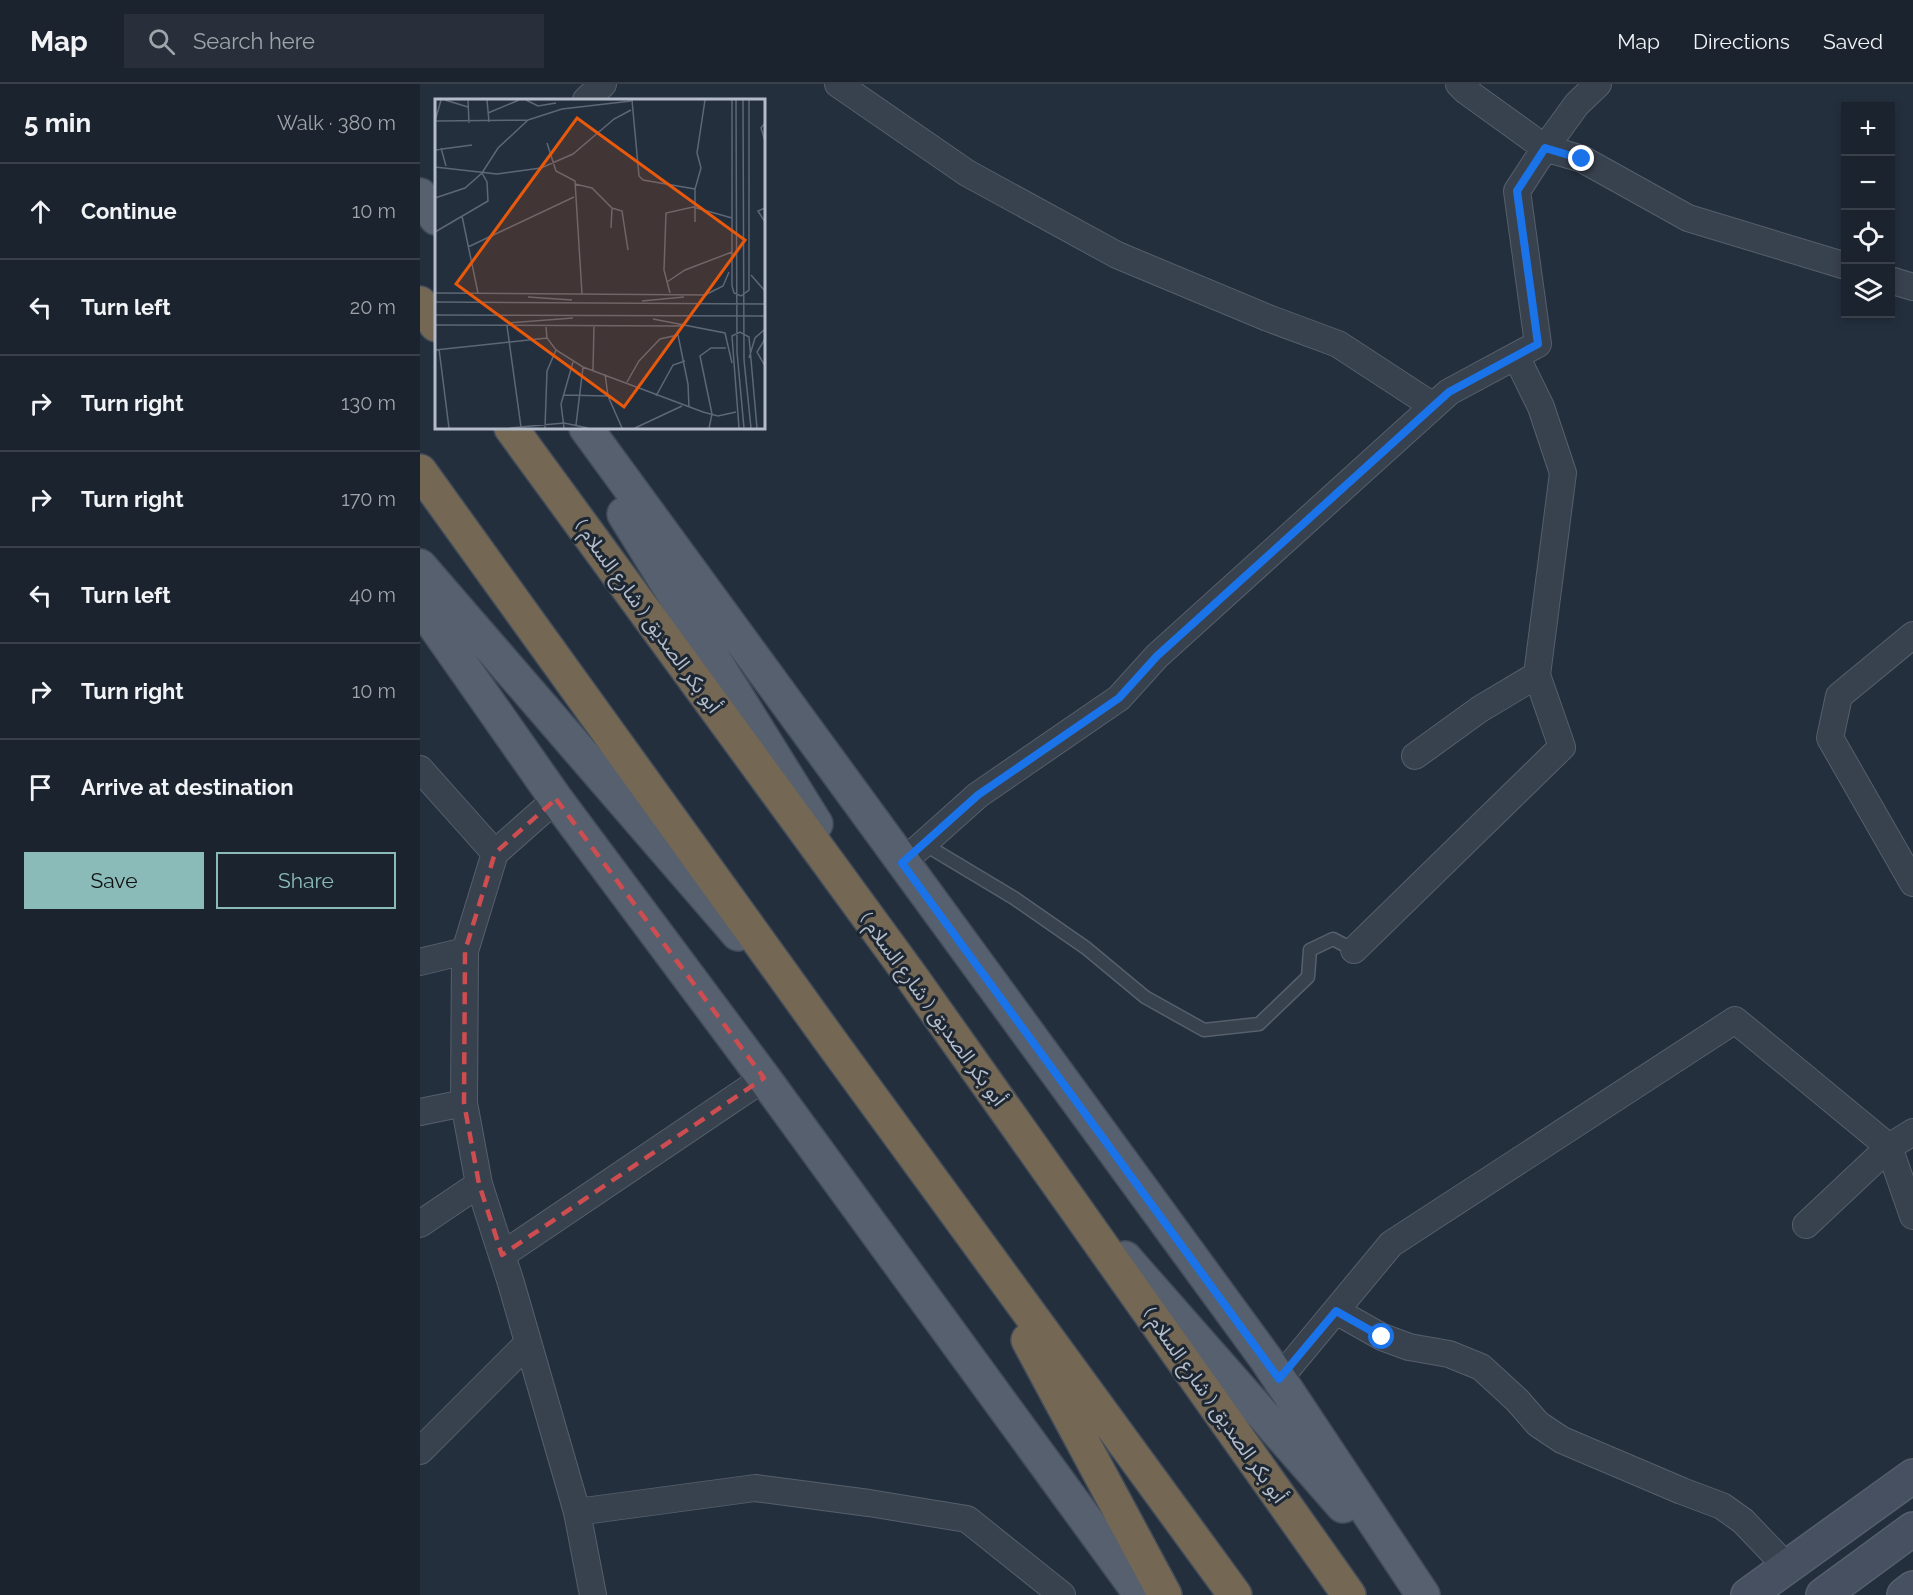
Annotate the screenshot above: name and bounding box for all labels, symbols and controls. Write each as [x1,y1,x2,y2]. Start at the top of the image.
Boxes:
search box [124,14,544,68]
text: Map [30,25,88,58]
icon: search [145,25,178,58]
text: Search here [193,28,315,54]
text: Map [1617,29,1660,54]
text: Directions [1693,29,1790,54]
text: Saved [1823,29,1883,54]
inset map [435,99,765,429]
map controls [1841,102,1895,318]
button: + [1841,102,1895,156]
text: 5 min [24,108,91,138]
text: Walk · 380 m [277,111,396,135]
route end [1568,145,1594,171]
button: − [1841,156,1895,210]
icon: ahead [24,195,57,228]
text: Continue [81,198,177,224]
text: 10 m [352,199,396,223]
button: locate [1841,210,1895,264]
button: layers [1841,264,1895,318]
icon: left [24,291,57,324]
text: Turn left [81,294,171,320]
text: 20 m [350,295,396,319]
icon: right [24,387,57,420]
text: Turn right [81,390,184,416]
text: 130 m [341,391,396,415]
icon: right [24,483,57,516]
text: Turn right [81,486,184,512]
text: 170 m [341,487,396,511]
street label: ( شارع السلام ) أبو بكر الصديق [567,514,726,719]
icon: left [24,579,57,612]
text: Turn left [81,582,171,608]
text: 40 m [349,583,396,607]
icon: right [24,675,57,708]
text: Turn right [81,678,184,704]
text: 10 m [352,679,396,703]
icon: arrive [24,771,57,804]
text: Arrive at destination [81,774,294,800]
button: Save [24,852,204,909]
button: Share [216,852,396,909]
street label: ( شارع السلام ) أبو بكر الصديق [852,907,1011,1112]
street label: ( شارع السلام ) أبو بكر الصديق [1136,1302,1292,1509]
route start [1368,1323,1394,1349]

